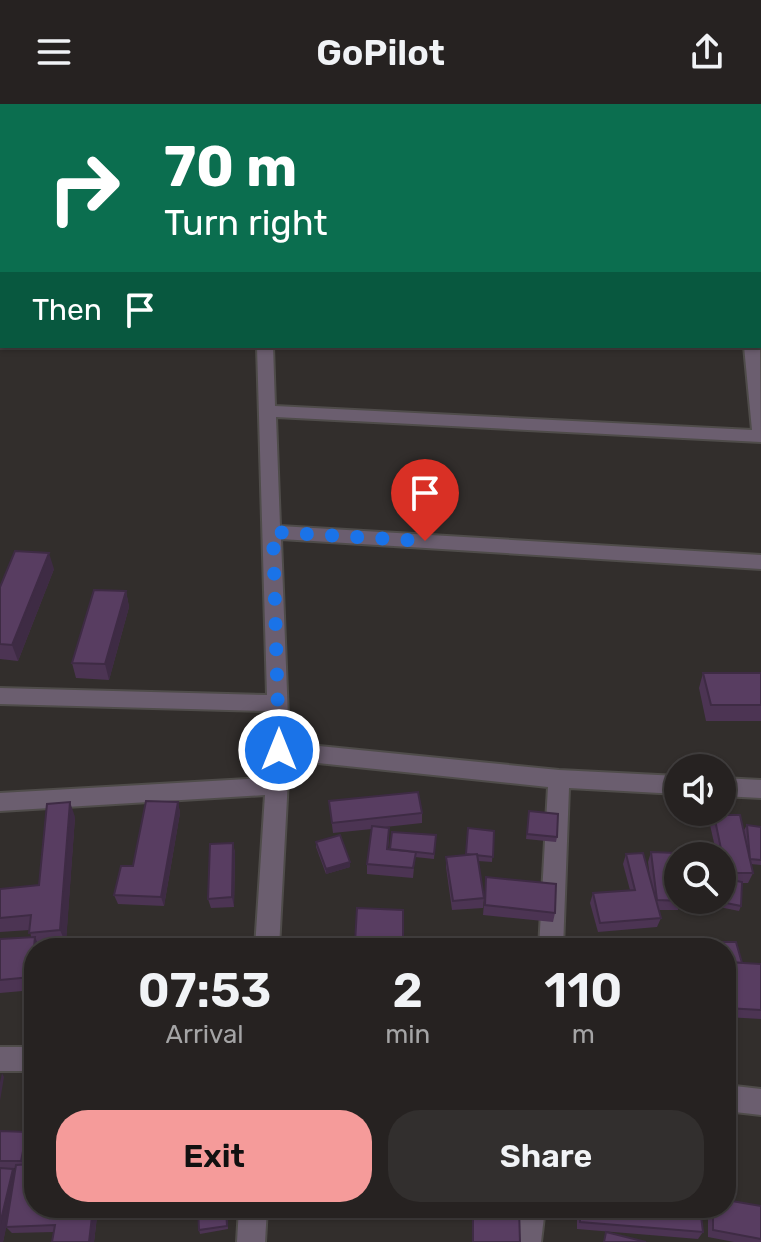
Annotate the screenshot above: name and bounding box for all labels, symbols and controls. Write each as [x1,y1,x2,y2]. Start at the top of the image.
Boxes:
icon: menu [32,30,76,74]
icon: share [685,30,729,74]
text: GoPilot [316,31,445,74]
text: 70 m [164,134,297,200]
icon: right [32,136,136,240]
text: Turn right [164,201,328,244]
icon: arrive [118,288,162,332]
text: Then [32,292,102,328]
pin [391,459,459,541]
icon: arrive [403,471,447,515]
position arrow [237,708,321,792]
map controls [664,754,736,914]
button: sound [664,754,736,826]
button: search [664,842,736,914]
text: 07:53 [138,962,271,1019]
text: 2 [393,962,423,1019]
text: 110 [544,962,622,1019]
text: Arrival [166,1019,244,1050]
text: min [385,1019,430,1050]
text: m [572,1019,595,1050]
button: Exit [56,1110,372,1202]
button: Share [388,1110,704,1202]

